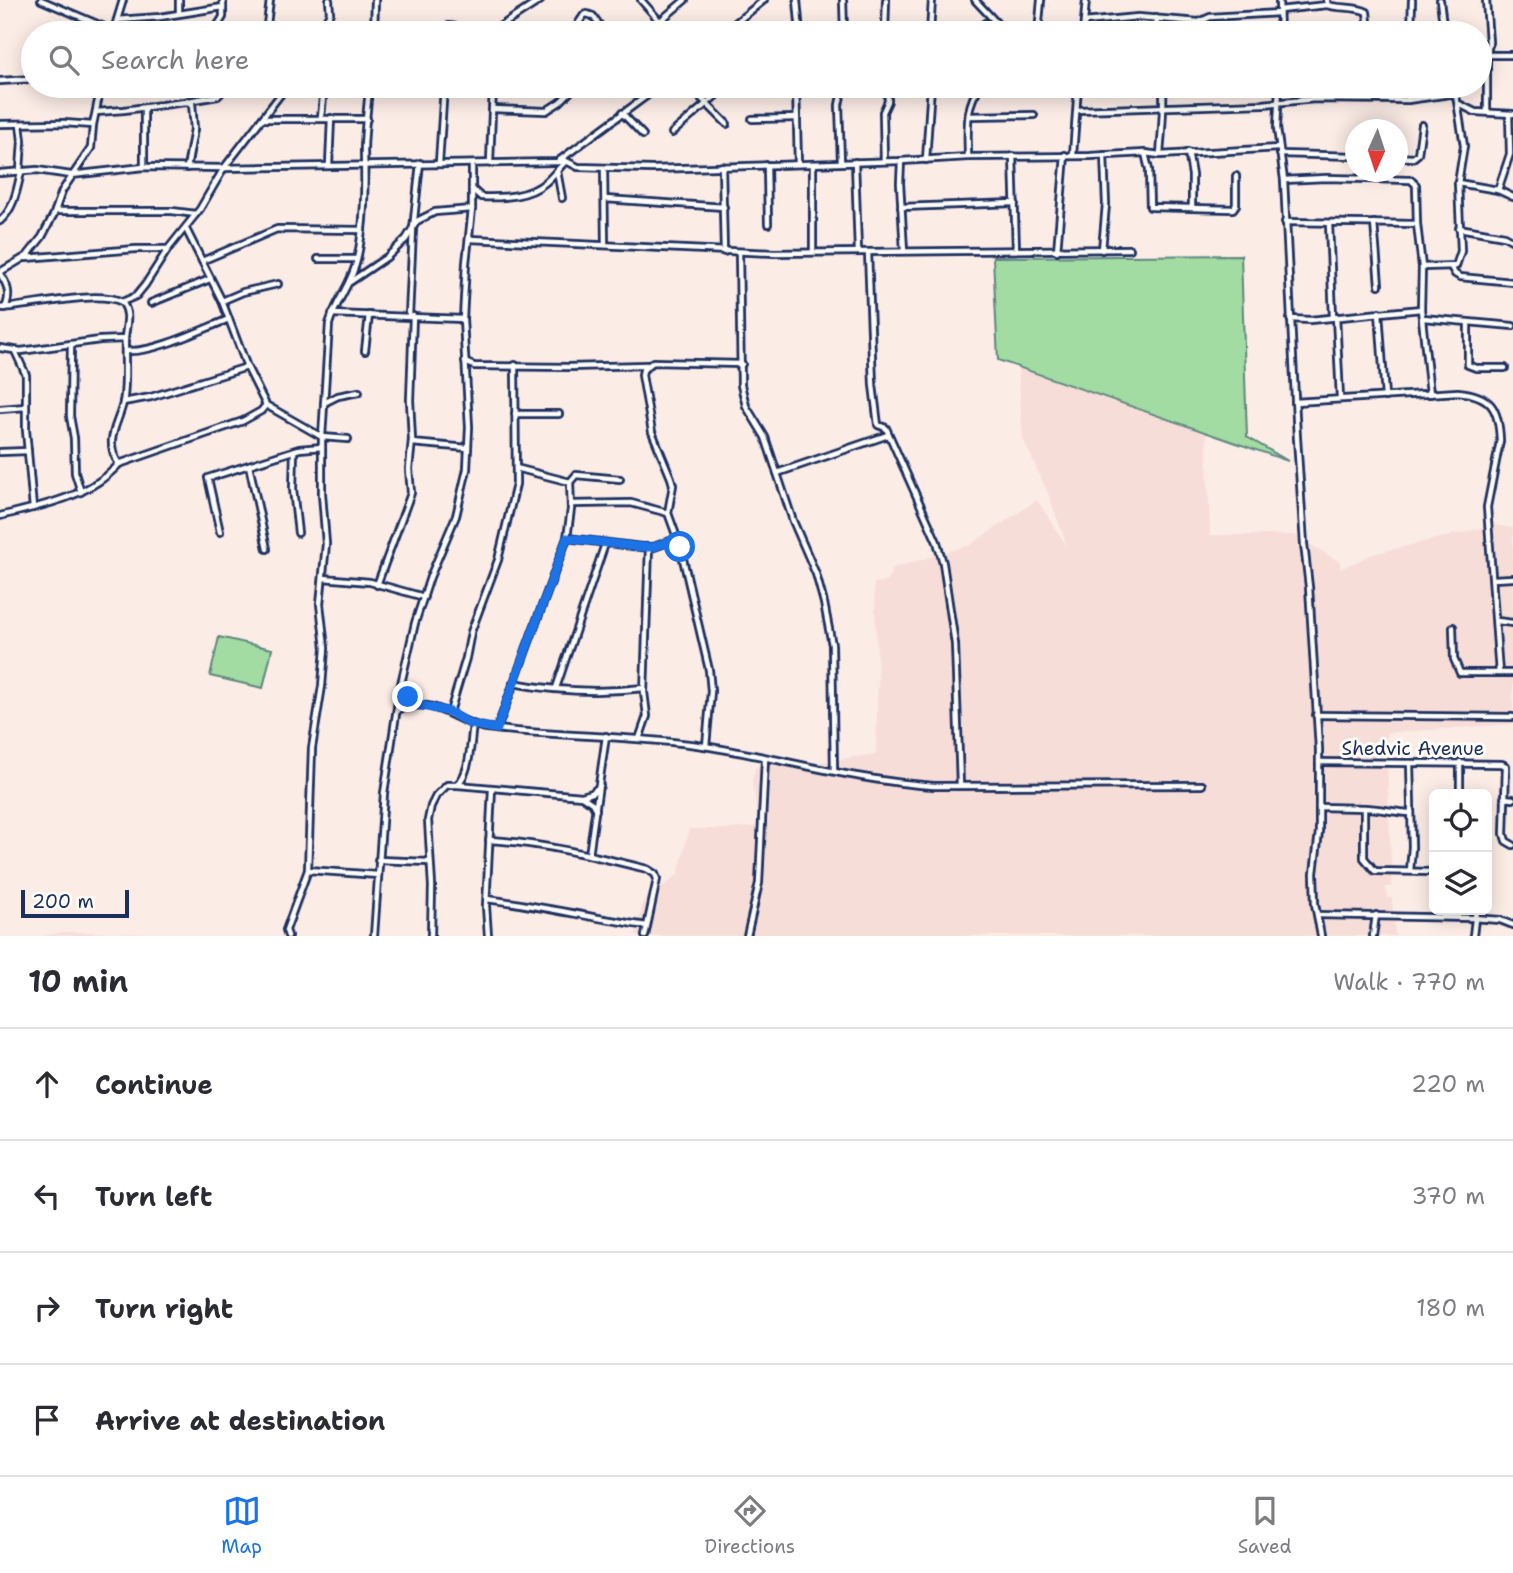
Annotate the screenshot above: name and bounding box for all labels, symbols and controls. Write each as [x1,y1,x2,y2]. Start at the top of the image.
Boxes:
search box [21,21,1492,98]
icon: search [45,41,83,79]
text: Search here [101,42,250,77]
north arrow [1345,119,1408,182]
route start [664,531,695,562]
route end [392,681,423,712]
street label: Shedvic Avenue [1342,736,1484,761]
map controls [1429,789,1492,915]
button: locate [1429,789,1492,852]
button: layers [1429,852,1492,915]
scale bar [21,887,130,919]
text: 200 m [32,889,94,914]
text: 10 min [28,961,128,1002]
text: Walk · 770 m [1333,967,1485,997]
icon: ahead [28,1065,66,1103]
text: Continue [95,1067,213,1102]
text: 220 m [1411,1069,1485,1099]
icon: left [28,1177,66,1215]
text: Turn left [95,1179,212,1214]
text: 370 m [1412,1181,1485,1211]
icon: right [28,1289,66,1327]
text: Turn right [95,1291,233,1326]
text: 180 m [1416,1293,1485,1323]
icon: arrive [28,1401,66,1439]
text: Arrive at destination [95,1403,385,1438]
tab: Map [221,1492,262,1559]
tab: Directions [705,1492,795,1559]
tab: Saved [1238,1492,1292,1559]

